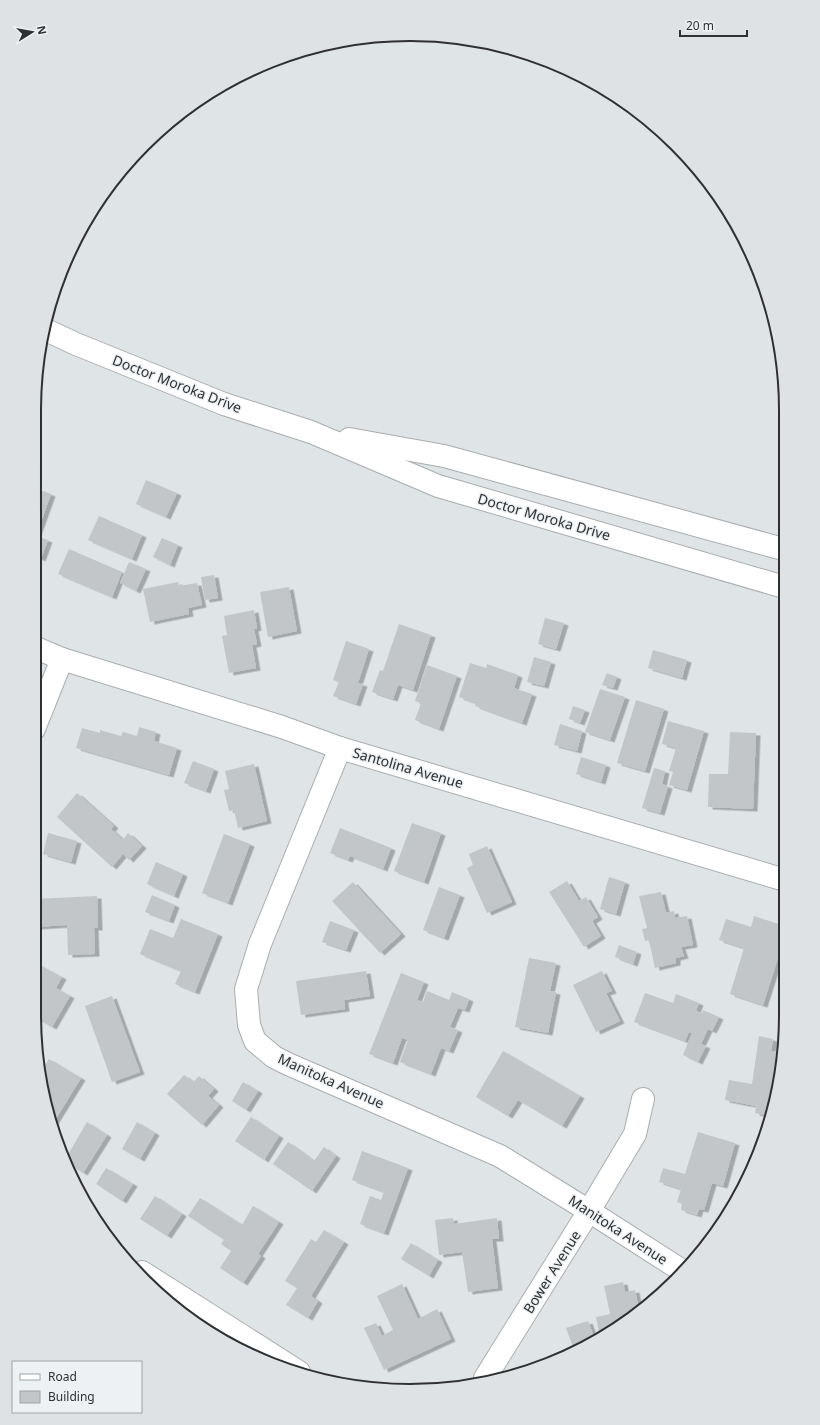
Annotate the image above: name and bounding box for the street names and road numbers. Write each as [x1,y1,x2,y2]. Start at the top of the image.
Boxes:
street label: Doctor Moroka Drive [110,350,245,417]
street label: Doctor Moroka Drive [476,488,613,545]
street label: Santolina Avenue [351,743,466,792]
street label: Manitoka Avenue [275,1049,387,1113]
street label: Manitoka Avenue [565,1190,672,1269]
street label: Bower Avenue [518,1226,585,1317]

